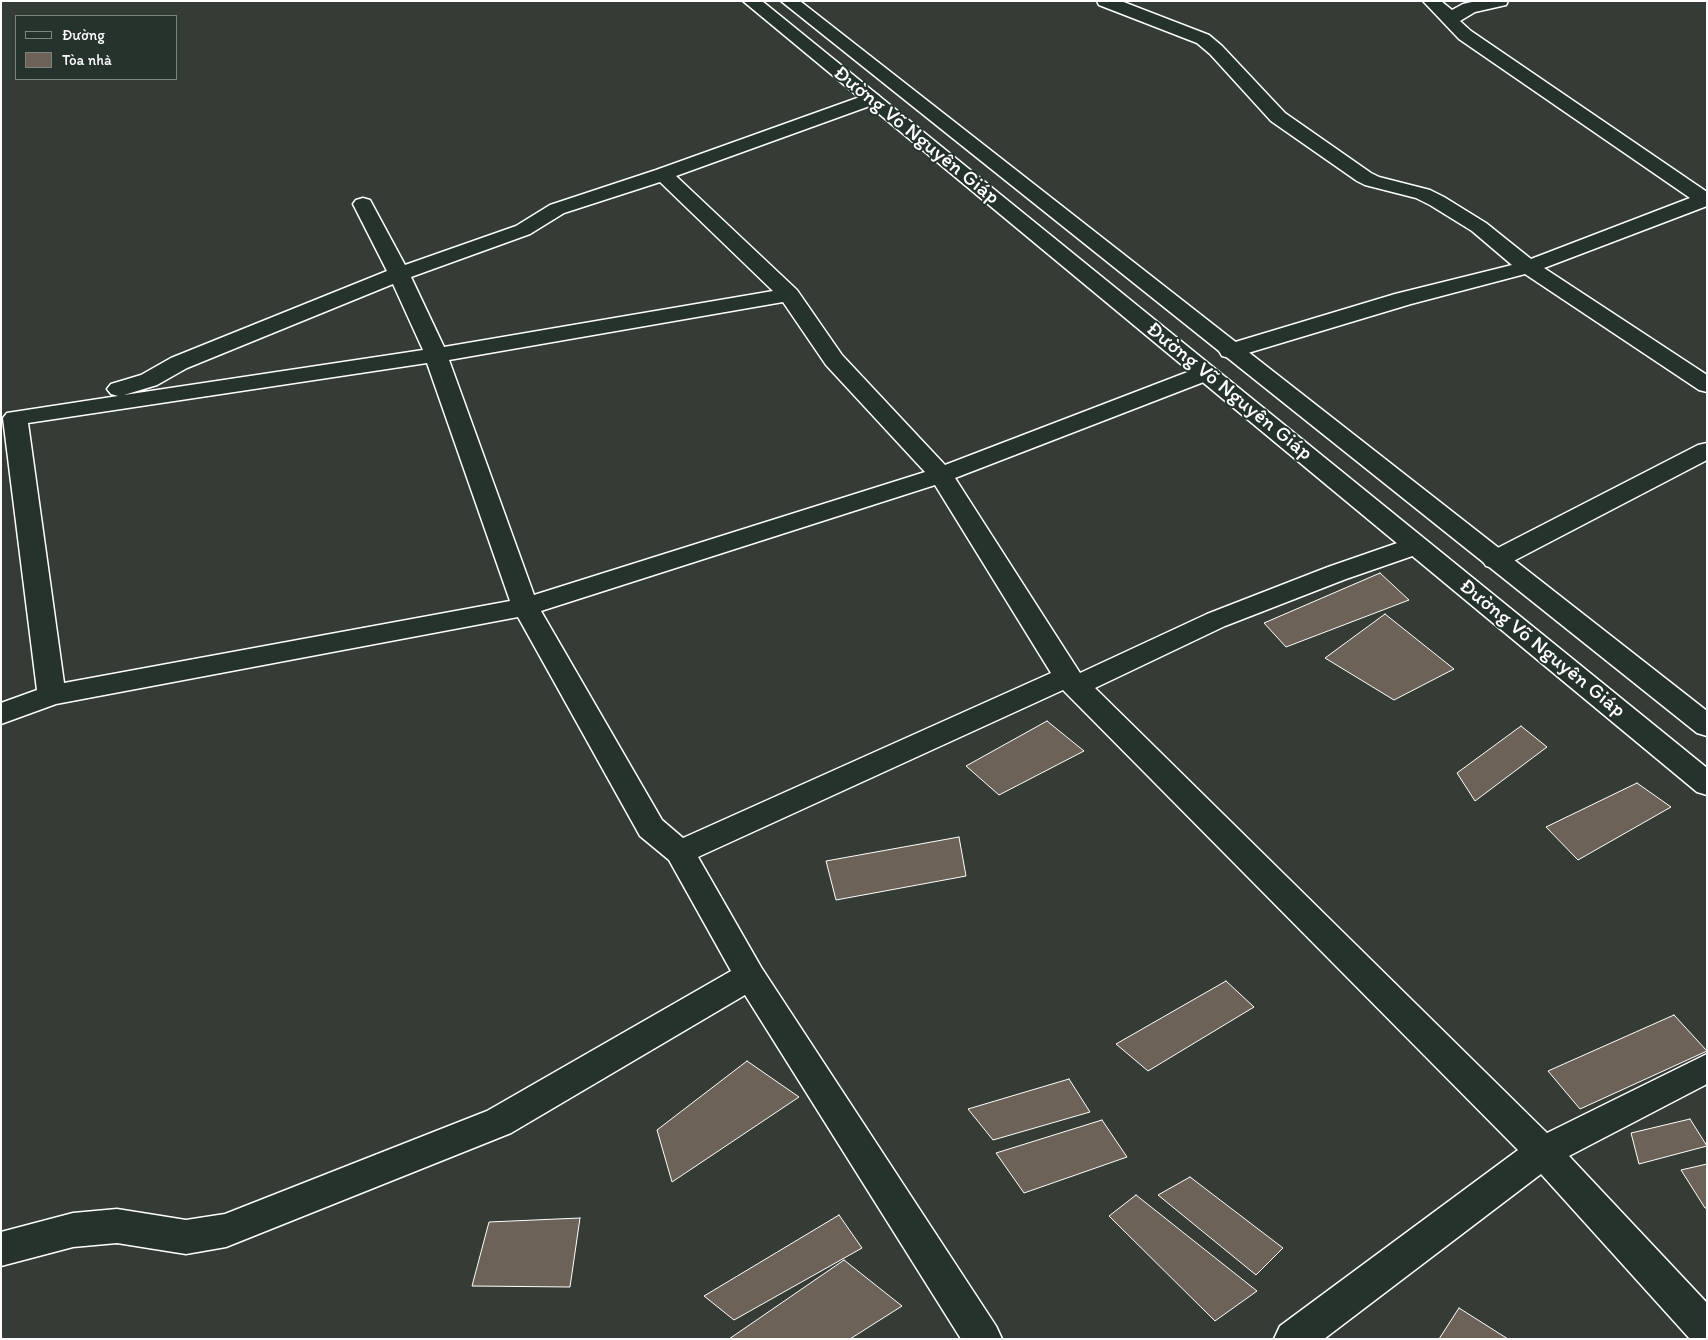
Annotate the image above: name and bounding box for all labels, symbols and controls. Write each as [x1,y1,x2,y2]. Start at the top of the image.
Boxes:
legend [15,15,178,80]
text: Đường [62,26,105,44]
text: Tòa nhà [62,51,112,69]
street label: Đường Võ Nguyên Giáp [828,61,1004,211]
street label: Đường Võ Nguyên Giáp [1141,317,1317,467]
street label: Đường Võ Nguyên Giáp [1454,574,1630,724]

